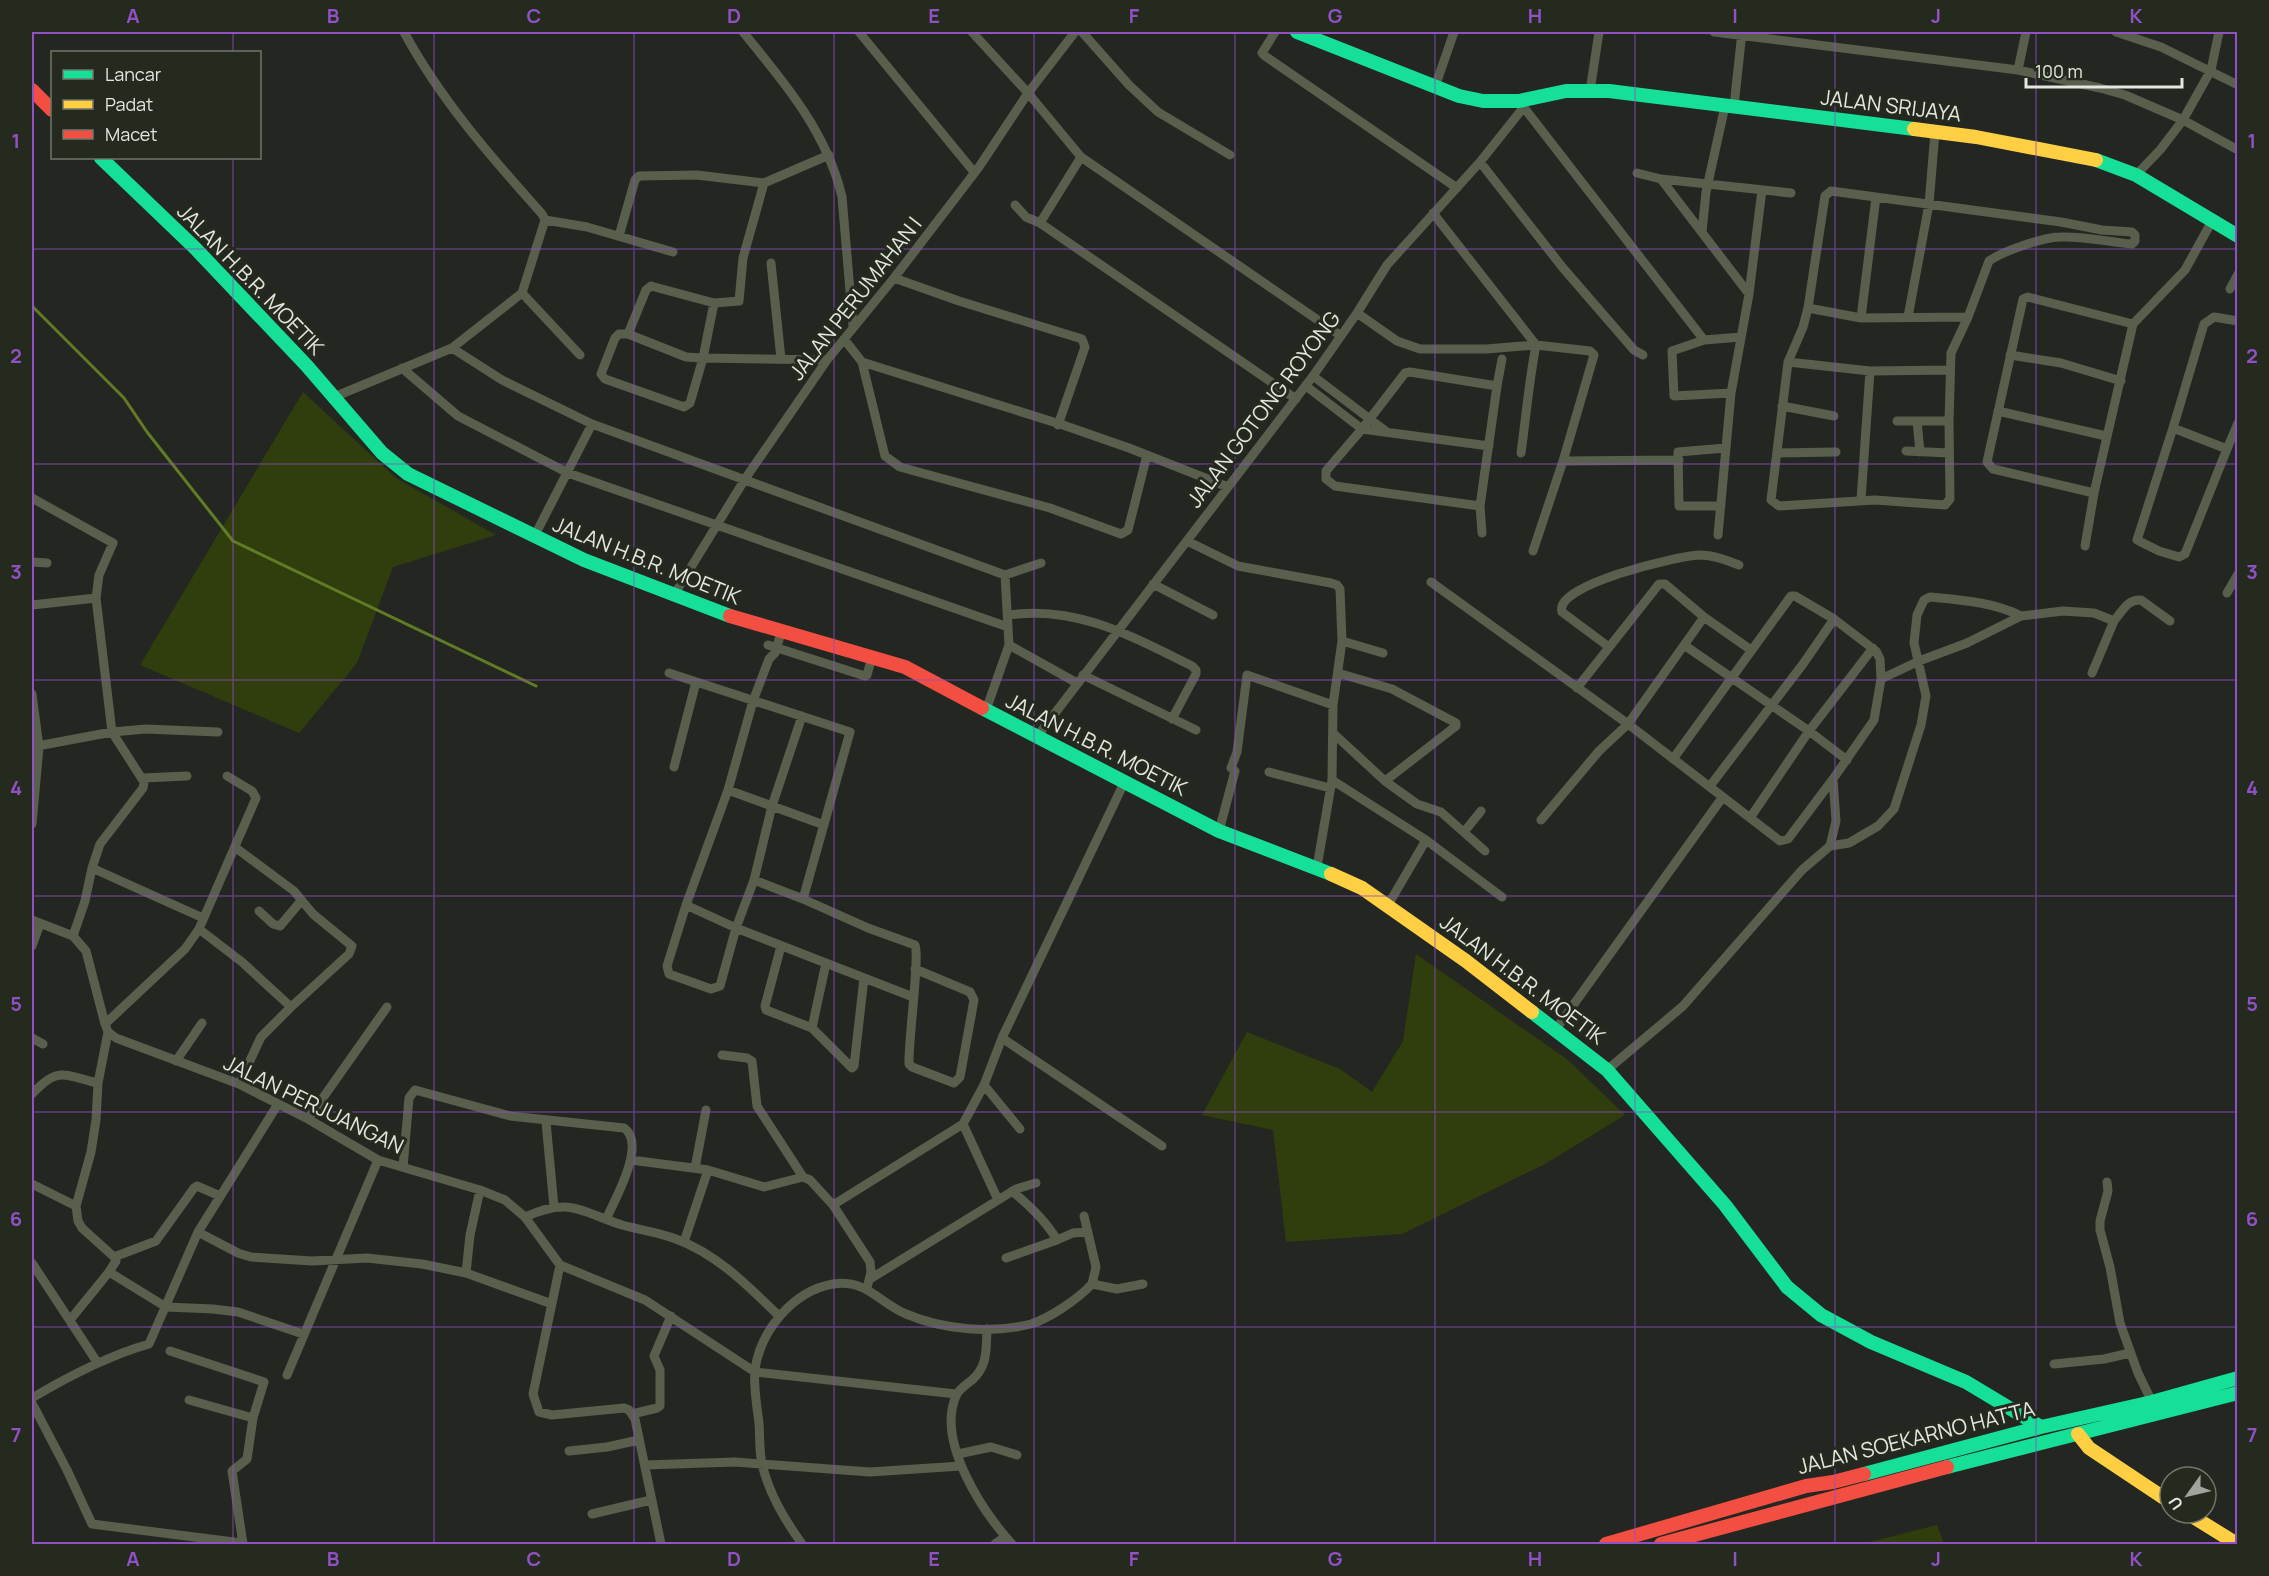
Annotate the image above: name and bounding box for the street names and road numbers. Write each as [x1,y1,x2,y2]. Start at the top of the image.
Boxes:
street label: JALAN SRIJAYA [1819,83,1963,127]
street label: JALAN H.B.R. MOETIK [171,197,331,361]
street label: JALAN PERUMAHAN I [782,211,928,385]
street label: JALAN GOTONG ROYONG [1180,305,1346,513]
street label: JALAN H.B.R. MOETIK [549,510,745,611]
street label: JALAN H.B.R. MOETIK [1002,686,1193,802]
street label: JALAN H.B.R. MOETIK [1435,908,1612,1051]
street label: JALAN PERJUANGAN [219,1048,409,1160]
street label: JALAN SOEKARNO HATTA [1794,1394,2038,1480]

